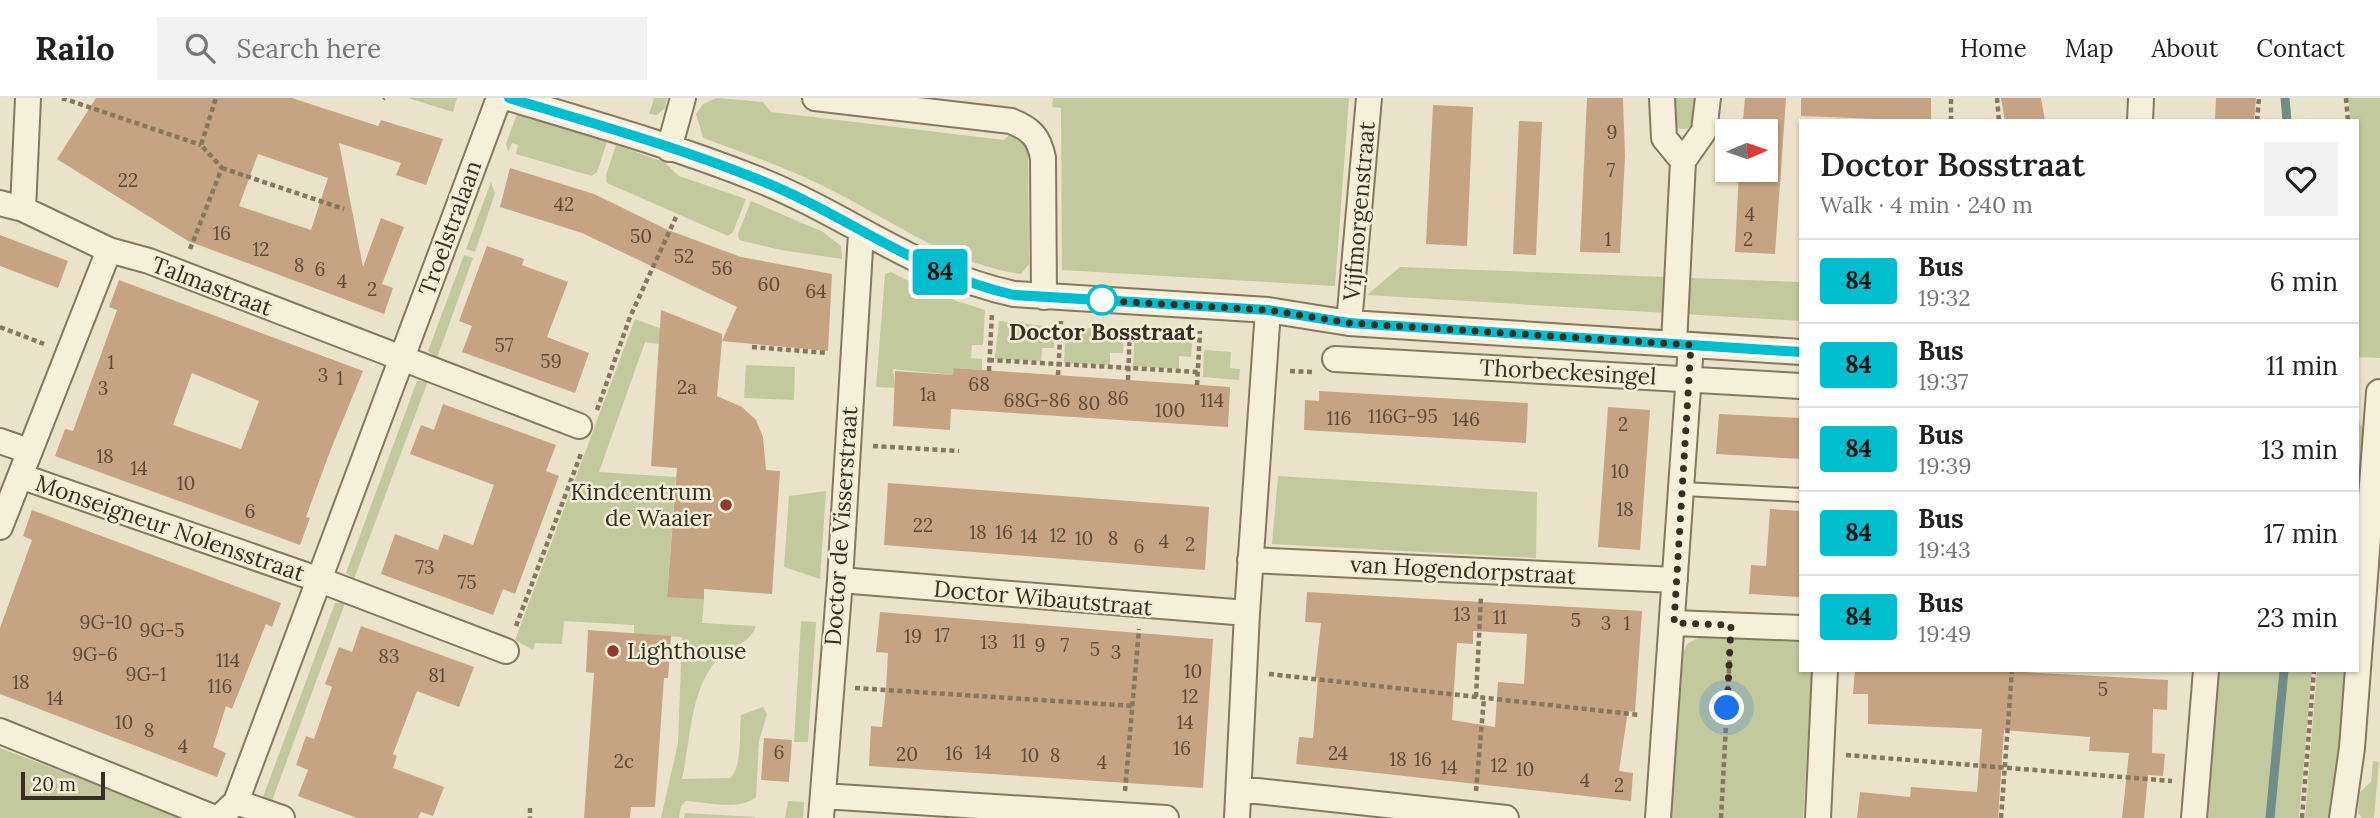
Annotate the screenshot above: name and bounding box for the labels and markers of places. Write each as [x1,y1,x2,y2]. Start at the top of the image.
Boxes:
marker: Doctor Bosstraat [1087,285,1117,315]
place label: Doctor Bosstraat [1009,317,1196,346]
place label: Kindcentrum de Waaier [571,477,712,532]
marker: Kindcentrum de Waaier [718,497,734,513]
place label: Lighthouse [627,636,747,665]
marker: Lighthouse [605,643,621,659]

